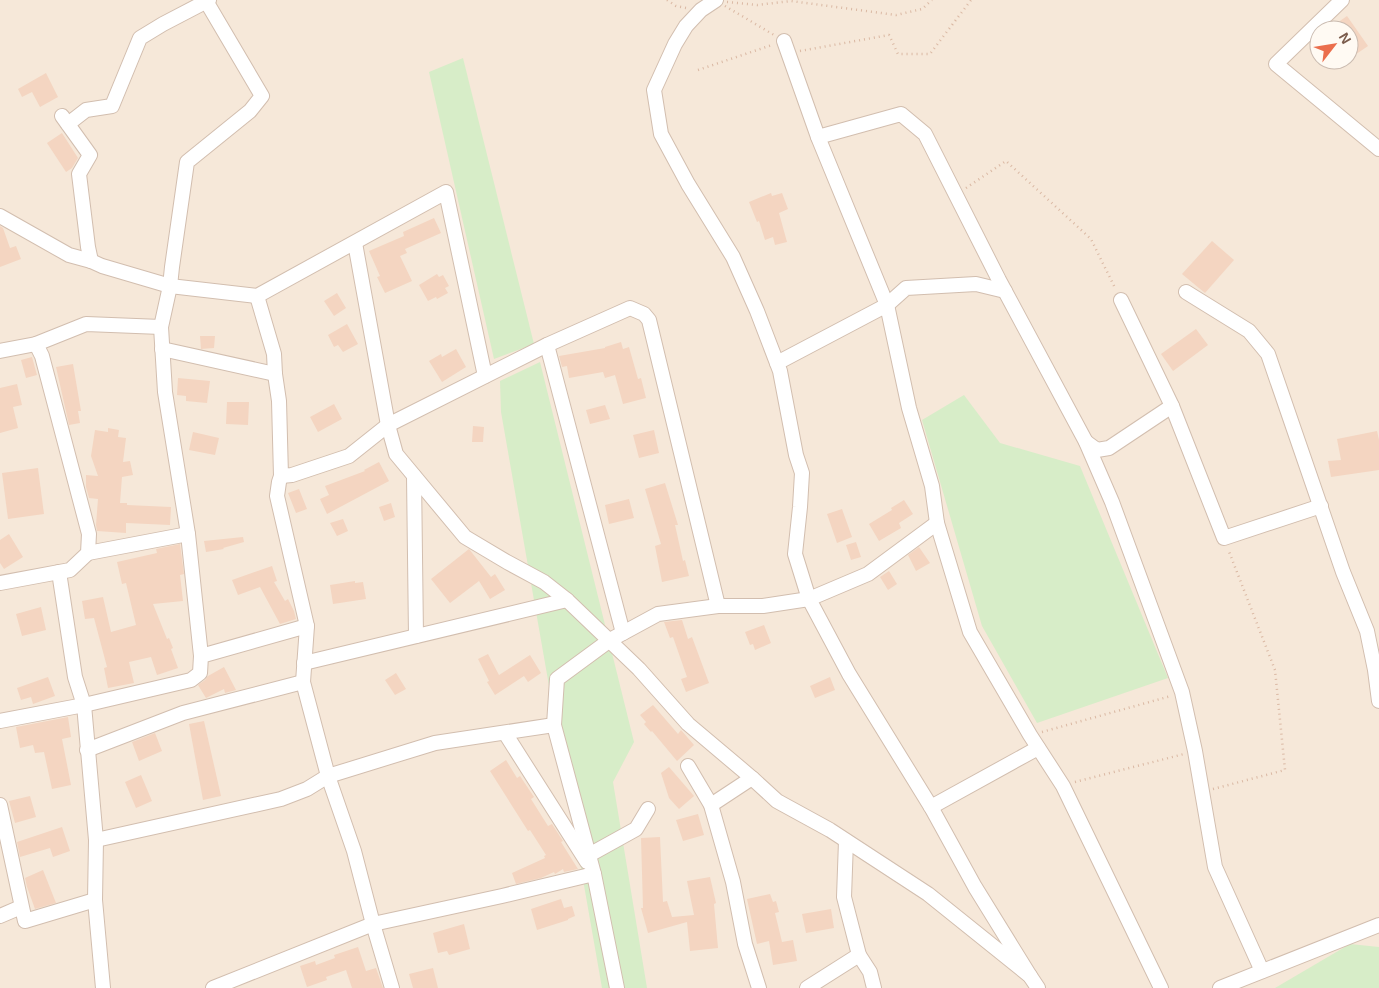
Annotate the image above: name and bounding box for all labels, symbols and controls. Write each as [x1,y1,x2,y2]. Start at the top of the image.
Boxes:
north arrow [1309,20,1359,70]
text: N [1336,30,1355,47]

